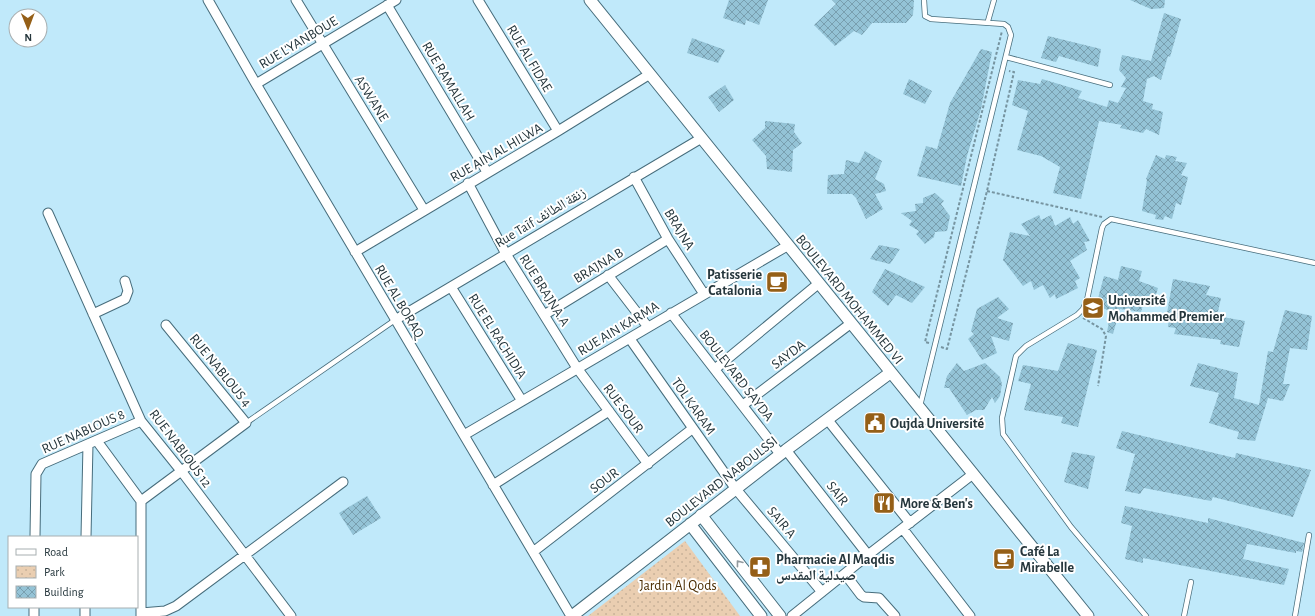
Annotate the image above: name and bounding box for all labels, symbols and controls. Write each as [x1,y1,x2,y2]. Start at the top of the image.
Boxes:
north arrow [8,8,48,48]
street label: RUE L’YANBOUE [257,14,340,72]
street label: RUE AL FIDAE [504,23,555,94]
text: N [24,32,32,43]
street label: RUE RAMALLAH [419,39,477,124]
street label: ASWANE [352,73,391,124]
street label: RUE AIN AL HILWA [448,121,545,185]
street label: Rue Taïf زنقة الطائف [493,185,589,251]
street label: BRAJNA [661,206,697,253]
street label: BOULEVARD MOHAMMED VI [793,232,906,367]
street label: BRAJNA B [571,246,626,286]
street label: RUE BRAJNA.A [516,252,572,329]
street label: RUE AL BORAQ [372,263,427,342]
place label: Patisserie Catalonia [707,268,762,298]
cafe icon: Patisserie Catalonia [764,269,790,295]
street label: RUE EL RACHIDIA [465,292,529,382]
place label: Université Mohammed Premier [1108,294,1224,324]
school or university icon: Université Mohammed Premier [1080,295,1106,321]
street label: RUE AIN KARMA [576,299,661,358]
street label: BOULEVARD SAYDA [697,328,776,424]
street label: RUE NABLOUS 4 [187,332,254,410]
street label: SAYDA [769,338,808,372]
street label: TOL KARAM [669,376,718,438]
street label: RUE SOUR [600,381,646,436]
street label: RUE NABLOUS 8 [40,407,127,456]
street label: RUE NABLOUS 12 [146,407,214,490]
public building icon: Oujda Université [862,410,888,436]
place label: Oujda Université [890,417,984,431]
street label: BOULEVARD NABOULSSI [663,434,780,530]
street label: SOUR [588,465,622,496]
street label: SAIR [824,479,851,508]
restaurant icon: More & Ben's [871,490,897,516]
place label: More & Ben's [900,497,973,511]
street label: SAIR A [764,504,798,541]
legend [8,536,138,608]
place label: Café La Mirabelle [1020,545,1075,575]
text: Road [44,546,68,558]
cafe icon: Café La Mirabelle [991,546,1017,572]
place label: Pharmacie Al Maqdis صيدلية المقدس [776,553,894,584]
pharmacy icon: Pharmacie Al Maqdis صيدلية المقدس [747,554,773,580]
one-way arrow [737,561,744,568]
text: Park [44,566,65,578]
park label: Jardin Al Qods [639,579,717,593]
text: Building [44,586,84,598]

